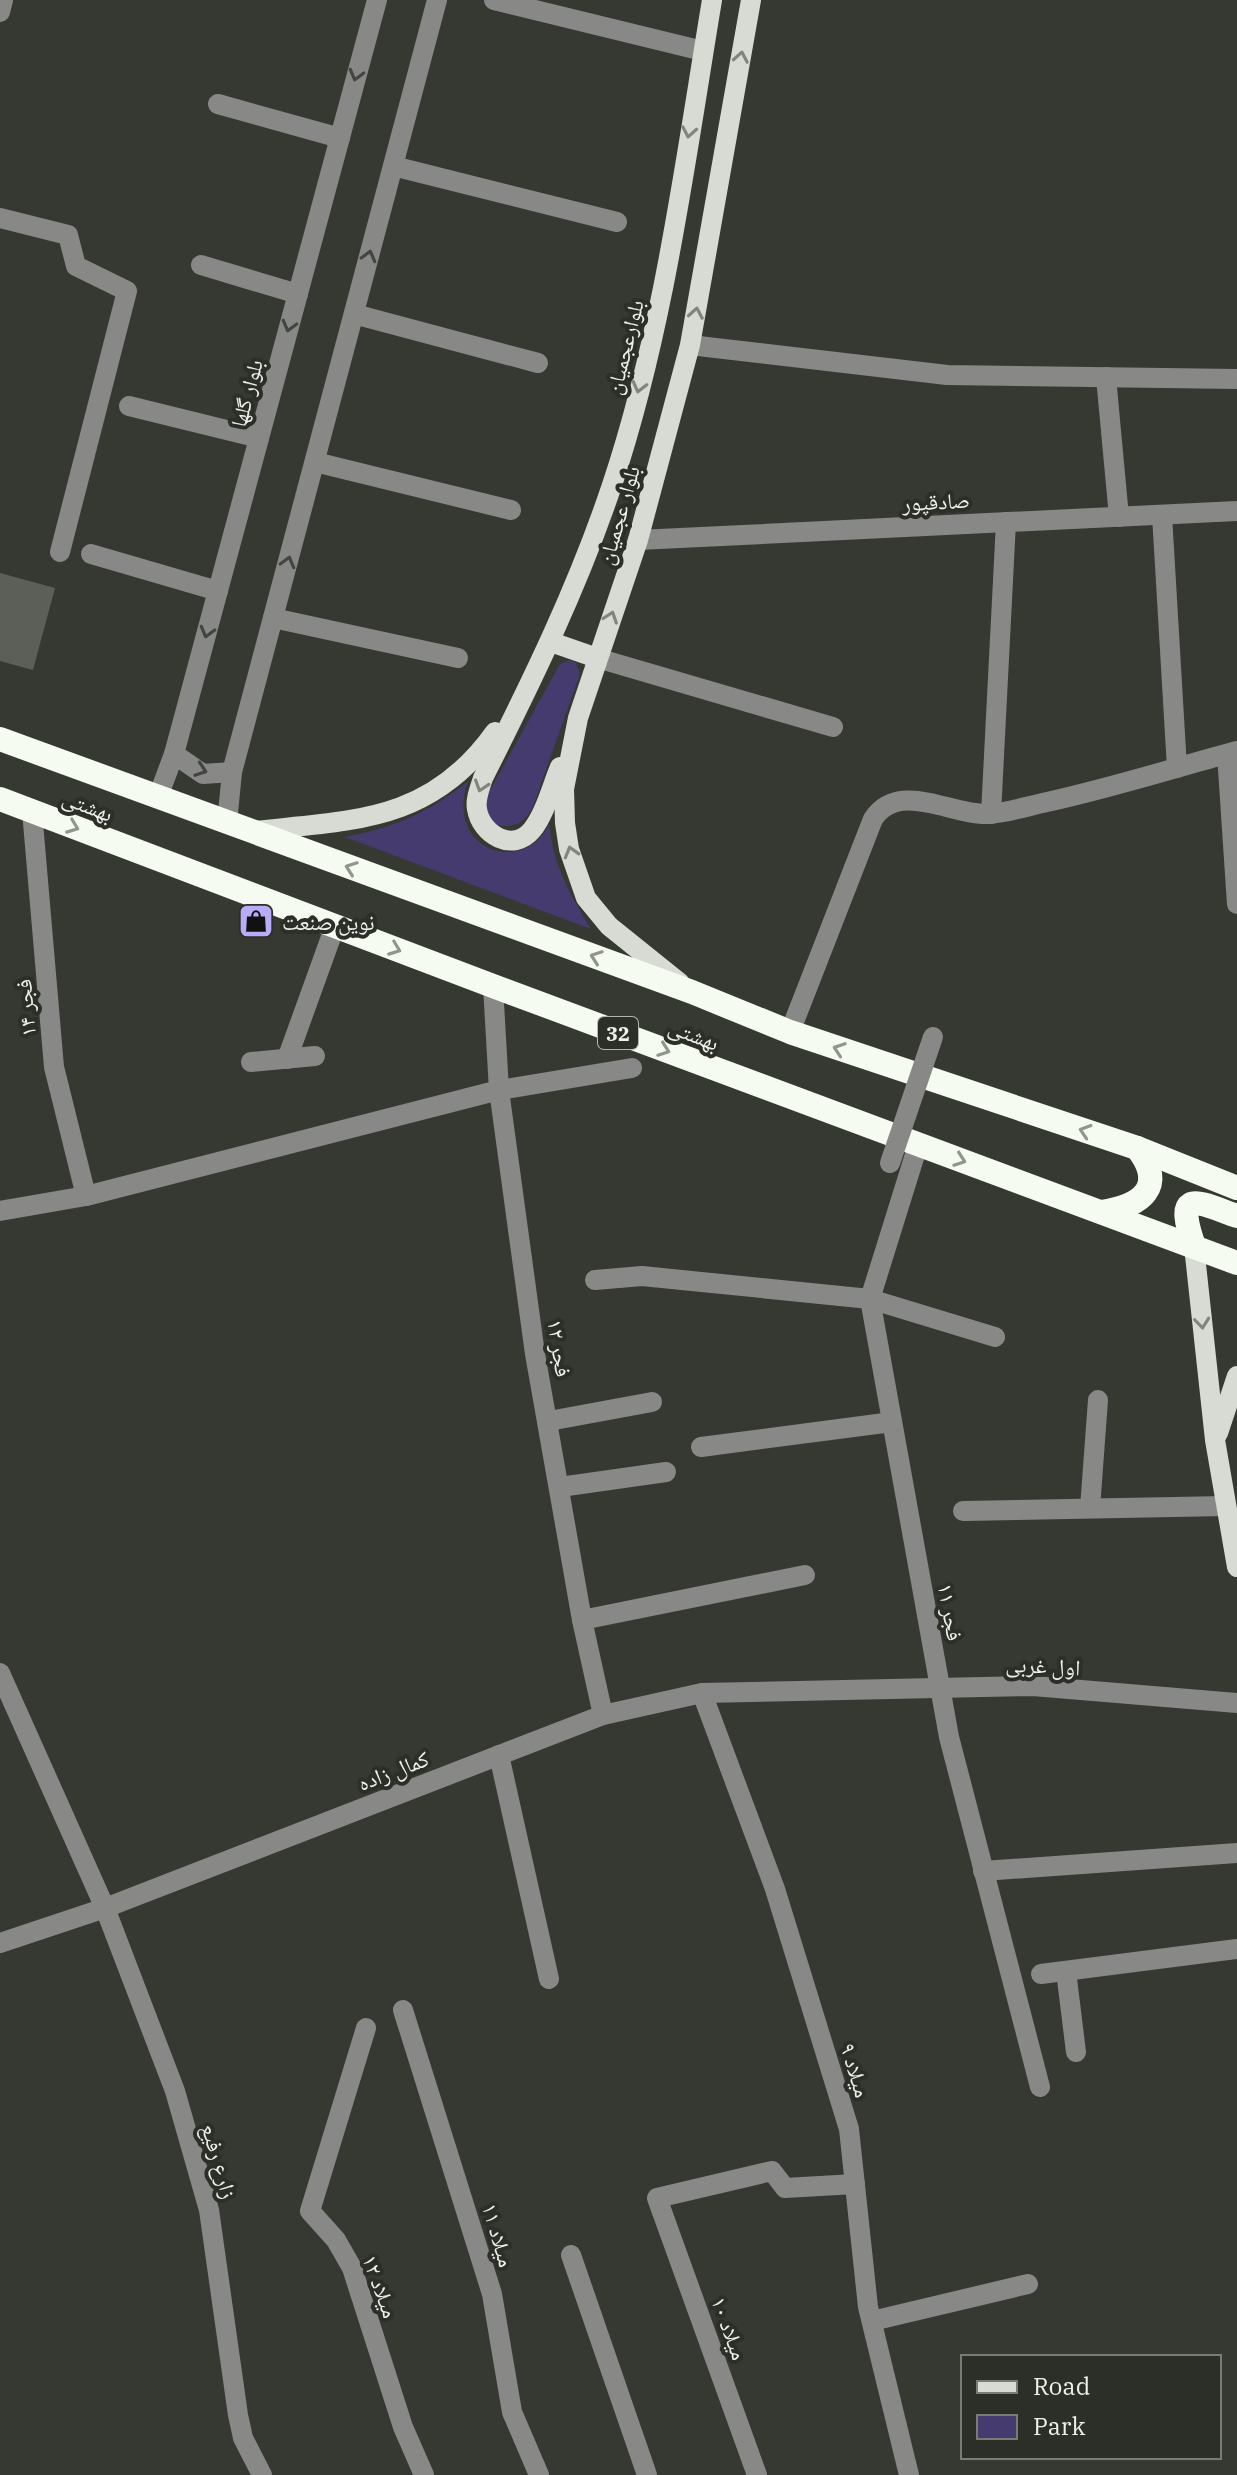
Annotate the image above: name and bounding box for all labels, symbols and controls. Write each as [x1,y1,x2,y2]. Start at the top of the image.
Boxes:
one-way arrow [731,50,748,64]
one-way arrow [349,68,366,82]
one-way arrow [682,125,699,139]
one-way arrow [360,250,377,264]
street label: بلوارعجمیان [598,297,650,397]
one-way arrow [686,306,703,320]
one-way arrow [282,319,299,333]
street label: بلوار گلها [223,356,269,430]
one-way arrow [631,380,648,393]
street label: بلوار عجمیان [590,462,646,568]
street label: صادقپور [900,485,971,517]
one-way arrow [279,555,296,569]
one-way arrow [602,611,618,625]
one-way arrow [200,624,217,638]
one-way arrow [194,761,208,777]
one-way arrow [474,779,490,792]
street label: بهشتی [59,782,117,828]
one-way arrow [65,817,79,834]
one-way arrow [564,846,580,860]
one-way arrow [345,861,359,877]
shop icon: نوین صنعت [237,902,275,940]
place label: نوین صنعت [282,907,375,936]
one-way arrow [387,939,401,956]
one-way arrow [589,950,603,967]
street label: فجر ۱۴ [8,978,42,1038]
street label: بهشتی [665,1011,723,1057]
road number: 32 [598,1017,638,1049]
one-way arrow [656,1040,670,1057]
one-way arrow [832,1043,846,1059]
one-way arrow [1079,1124,1093,1140]
one-way arrow [952,1150,966,1167]
street label: فجر ۱۲ [541,1317,579,1379]
one-way arrow [1194,1317,1211,1330]
street label: فجر ۱۱ [932,1581,970,1643]
street label: اول غربی [1005,1649,1081,1681]
street label: کمال زاده [353,1743,433,1797]
street label: میلاد ۹ [834,2039,878,2101]
street label: زارع رفیع [195,2120,245,2202]
street label: میلاد ۱۱ [476,2200,522,2270]
street label: میلاد ۱۲ [356,2250,406,2322]
street label: میلاد ۱۰ [705,2292,755,2364]
legend [961,2355,1221,2459]
text: Road [1033,2370,1090,2402]
text: Park [1033,2410,1085,2442]

